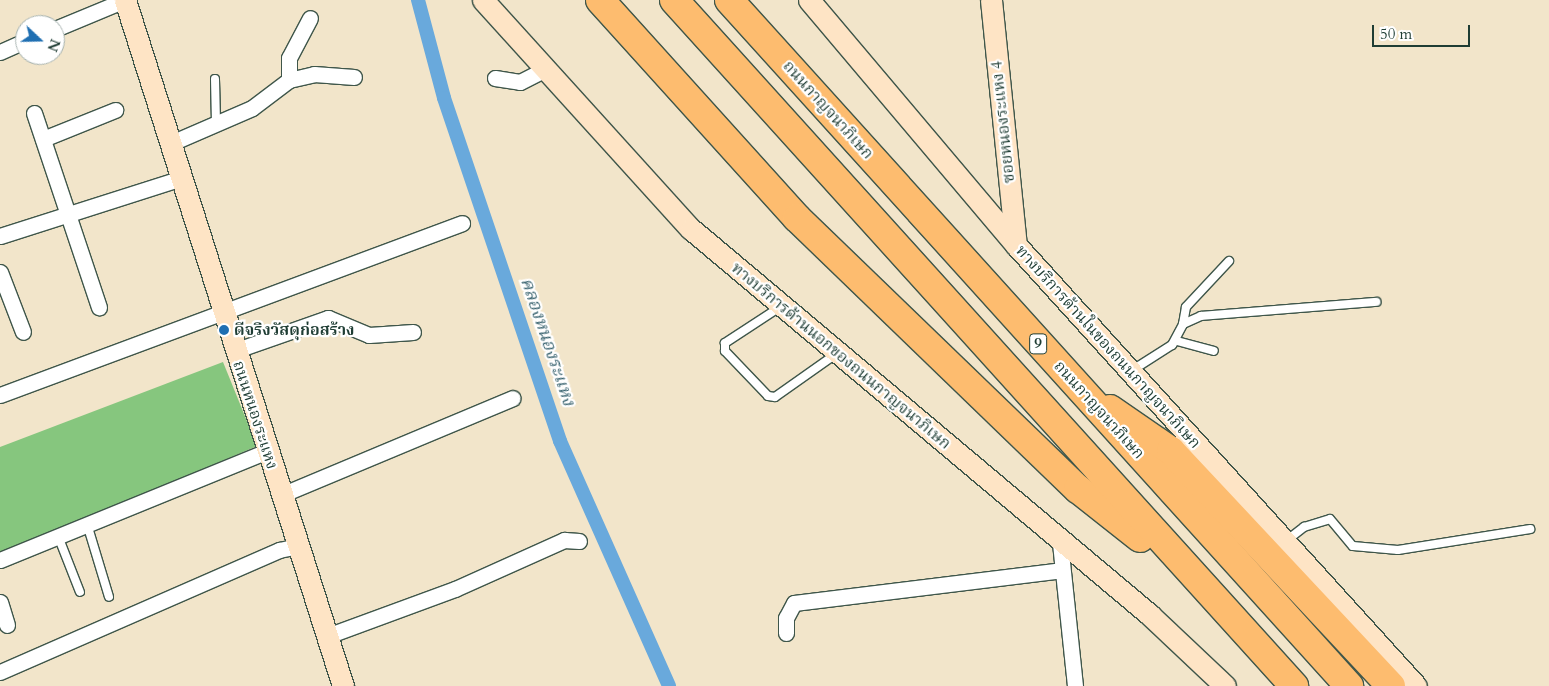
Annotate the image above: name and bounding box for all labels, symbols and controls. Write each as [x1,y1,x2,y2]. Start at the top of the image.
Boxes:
north arrow [15,15,65,65]
scale bar [1374,15,1472,47]
text: 50 m [1380,24,1412,44]
text: N [42,36,65,54]
street label: ถนนกาญจนาภิเษก [779,57,877,163]
street label: ซอยหนองระแหง 4 [987,60,1019,184]
street label: ทางบริการด้านในของถนนกาญจนาภิเษก [1011,241,1205,453]
street label: ทางบริการด้านนอกของถนนกาญจนาภิเษก [727,258,955,454]
water label: คลองหนองระแหง [515,275,579,409]
place label: ดีจริงวัสดุก่อสร้าง [234,320,354,340]
marker: ดีจริงวัสดุก่อสร้าง [218,324,230,336]
road number: 9 [1028,332,1048,356]
street label: ถนนกาญจนาภิเษก [1050,357,1148,463]
street label: ถนนหนองระแหง [228,358,282,472]

